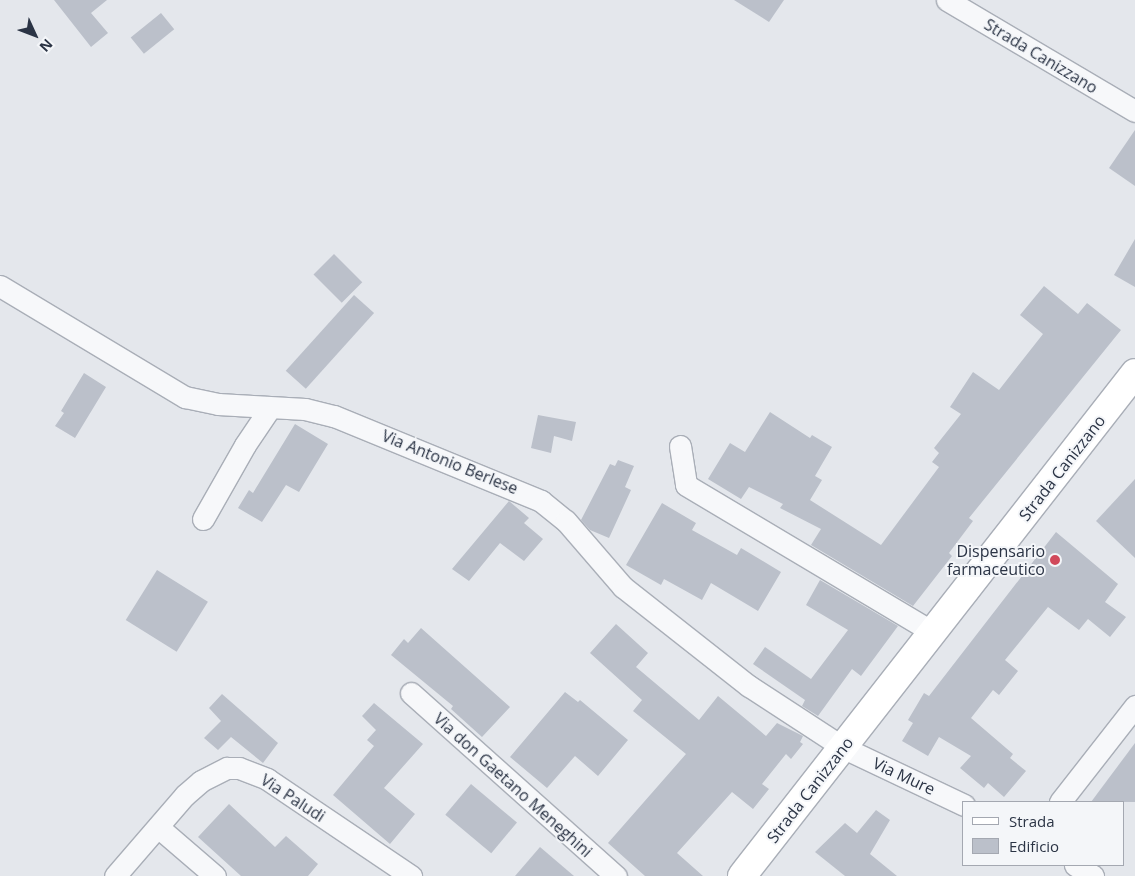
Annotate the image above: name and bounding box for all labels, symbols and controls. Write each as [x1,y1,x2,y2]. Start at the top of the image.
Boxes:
north arrow [10,10,60,60]
street label: Strada Canizzano [981,15,1101,97]
text: N [36,35,57,56]
street label: Strada Canizzano [1015,411,1109,525]
street label: Via Antonio Berlese [379,426,521,498]
place label: Dispensario farmaceutico [947,541,1045,579]
marker: Dispensario farmaceutico [1049,554,1061,566]
street label: Via don Gaetano Meneghini [430,709,596,861]
street label: Strada Canizzano [763,733,857,847]
street label: Via Mure [870,753,938,799]
street label: Via Paludi [257,770,329,826]
legend [962,801,1125,866]
text: Strada [1009,811,1055,831]
text: Edificio [1009,836,1059,856]

